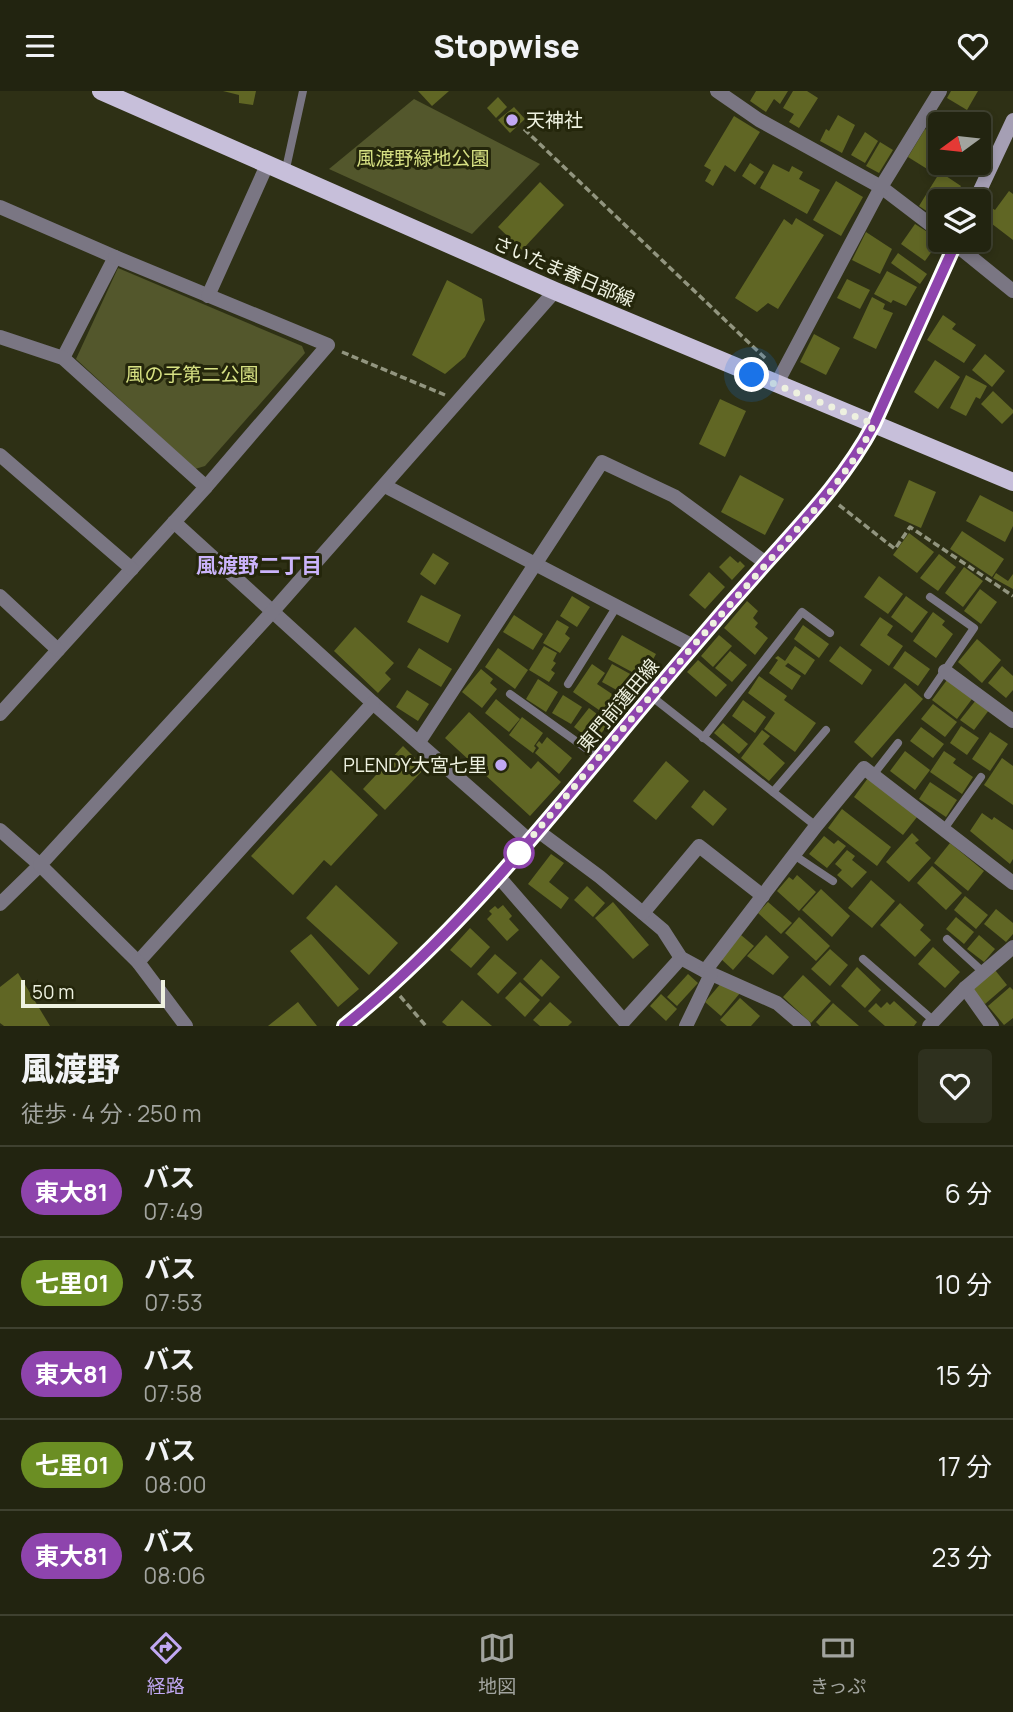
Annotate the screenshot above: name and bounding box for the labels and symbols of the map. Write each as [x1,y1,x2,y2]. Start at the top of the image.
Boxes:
place label: 天神社 [526,107,583,133]
marker: 天神社 [504,112,520,128]
north arrow [928,112,990,175]
park label: 風渡野緑地公園 [356,145,490,171]
street label: さいたま春日部線 [489,229,639,313]
your location [734,357,769,392]
park label: 風の子第二公園 [125,361,259,387]
district label: 風渡野二丁目 [196,551,322,579]
street label: 東門前蓮田線 [571,653,665,757]
place label: PLENDY大宮七里 [343,752,487,778]
marker: PLENDY大宮七里 [493,757,509,773]
unlabelled marker [504,838,534,868]
scale bar [21,977,164,1009]

